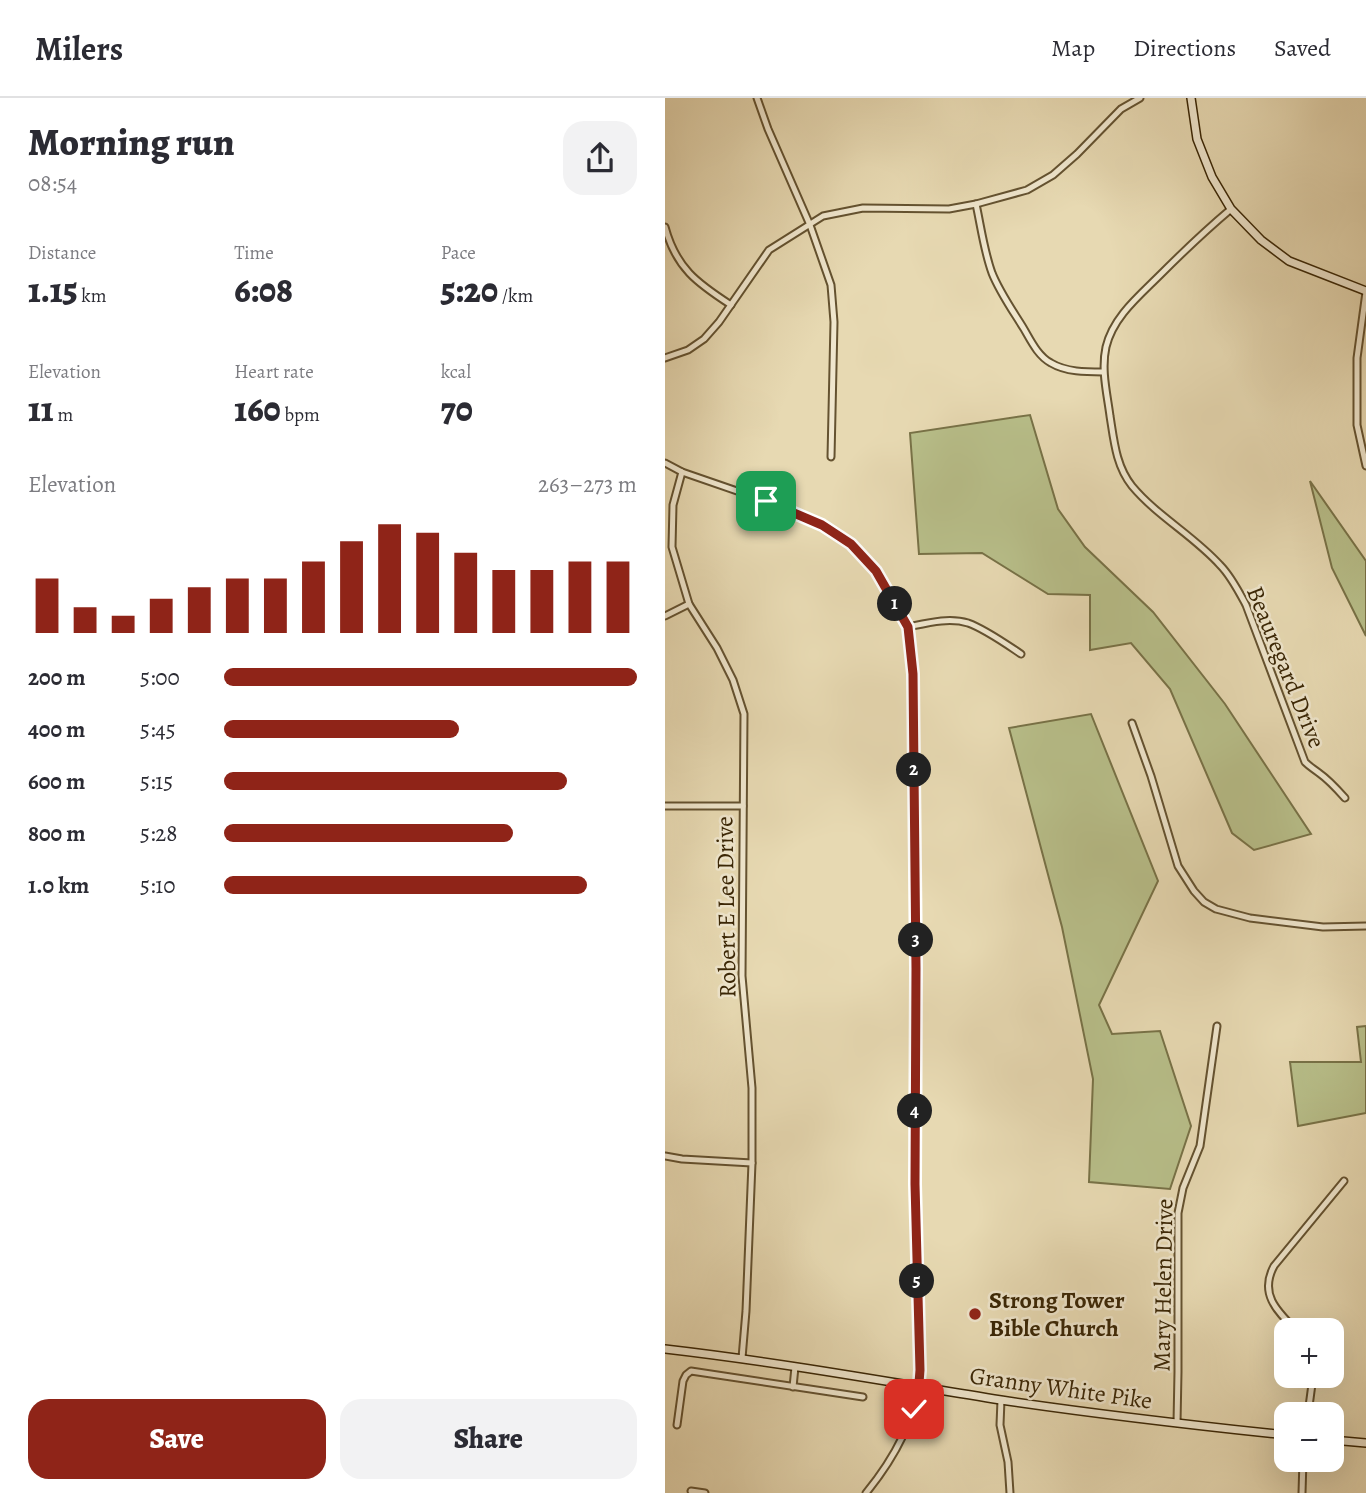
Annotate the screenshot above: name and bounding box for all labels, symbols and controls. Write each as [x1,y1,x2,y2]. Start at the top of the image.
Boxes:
text: Milers [35,26,123,71]
text: Map [1051,32,1095,64]
text: Directions [1133,32,1236,64]
text: Saved [1274,32,1331,64]
text: Morning run [28,116,235,168]
button: share [563,121,637,195]
text: 08:54 [28,168,77,199]
text: Distance [28,240,96,266]
text: Time [234,240,274,266]
text: Pace [441,240,476,266]
text: 1.15 [28,266,78,314]
text: 6:08 [234,266,293,314]
text: 5:20 [441,266,498,314]
text: km [78,283,107,309]
text: /km [498,283,533,309]
text: Elevation [28,359,101,385]
text: Heart rate [234,359,314,385]
text: kcal [441,359,471,385]
text: 11 [28,385,54,433]
text: 160 [234,385,281,433]
text: 70 [441,385,473,433]
text: m [54,402,73,428]
text: bpm [281,402,320,428]
text: Elevation [28,469,116,500]
text: 263–273 m [538,469,637,500]
pin [736,471,796,531]
icon: arrive [747,482,785,520]
street label: Beauregard Drive [1239,581,1333,753]
pin: 1 [877,587,912,622]
text: 1 [891,590,898,616]
text: 200 m [28,662,86,693]
text: 5:00 [140,662,180,693]
text: 400 m [28,714,85,745]
text: 5:45 [140,714,176,745]
pin: 2 [897,752,931,788]
text: 2 [909,756,918,782]
text: 600 m [28,766,85,797]
text: 5:15 [140,766,173,797]
street label: Robert E Lee Drive [708,816,744,998]
text: 800 m [28,818,85,849]
text: 5:28 [140,818,177,849]
text: 1.0 km [28,870,89,901]
text: 5:10 [140,870,176,901]
pin: 3 [898,922,933,958]
text: 3 [911,926,920,952]
pin: 4 [897,1094,933,1128]
text: 4 [910,1097,919,1123]
street label: Mary Helen Drive [1145,1198,1181,1372]
pin: 5 [899,1264,935,1298]
text: 5 [912,1267,921,1293]
place label: Strong Tower Bible Church [989,1284,1125,1344]
marker: Strong Tower Bible Church [967,1306,983,1322]
map controls [1274,1318,1344,1472]
button: + [1274,1318,1344,1388]
street label: Granny White Pike [968,1359,1154,1417]
pin [884,1379,944,1439]
icon: check [895,1390,933,1428]
button: Save [28,1399,326,1479]
button: Share [340,1399,637,1479]
button: − [1274,1402,1344,1472]

